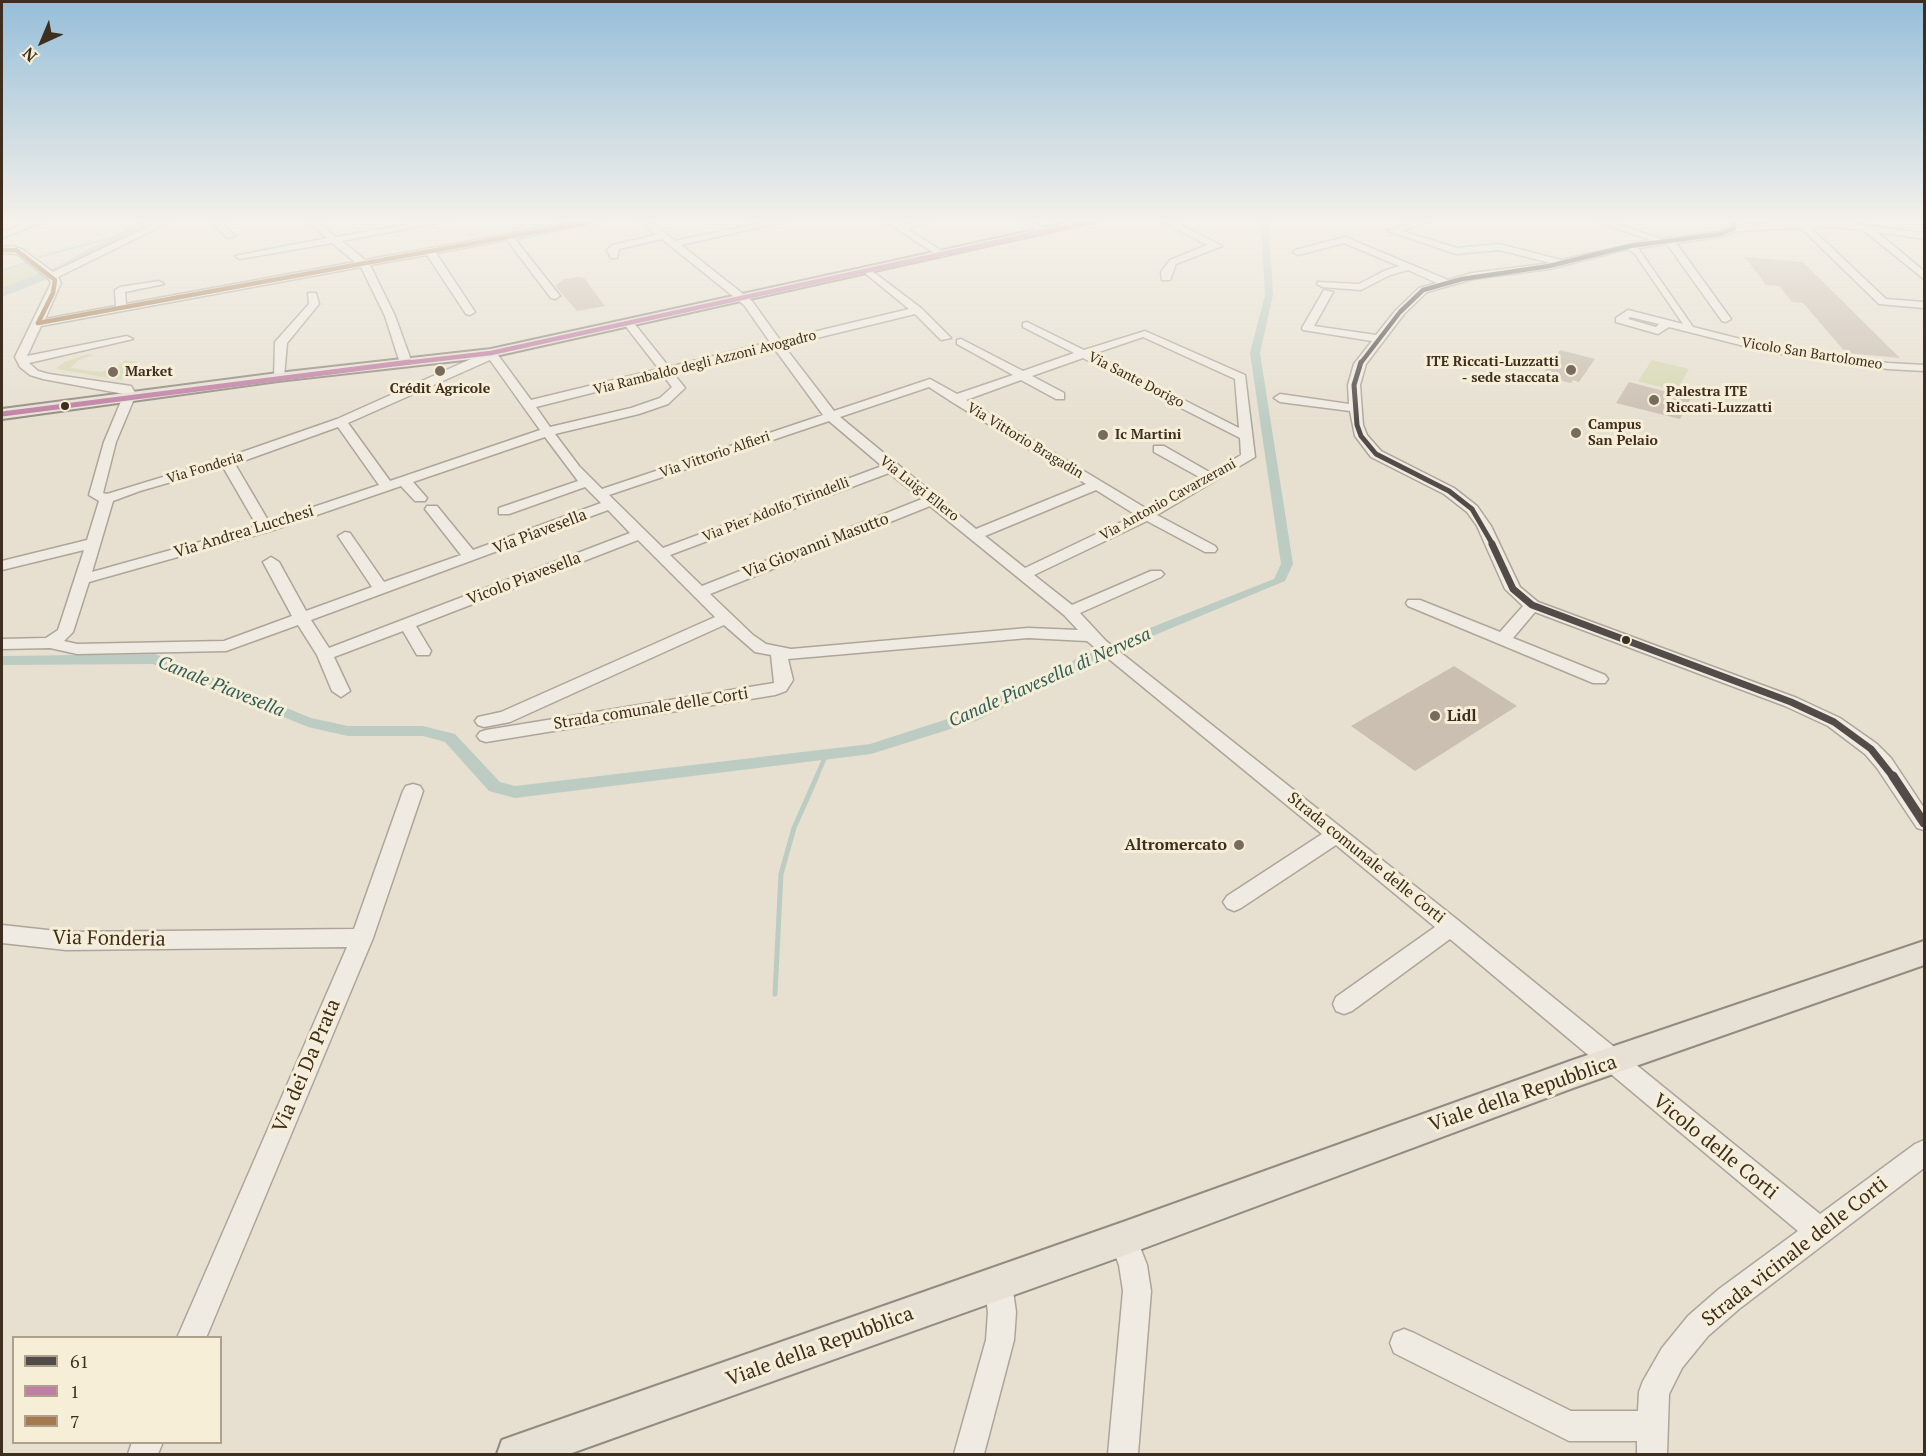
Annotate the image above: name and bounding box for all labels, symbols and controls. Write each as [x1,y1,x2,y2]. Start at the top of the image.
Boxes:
north arrow [12,12,72,72]
text: N [17,43,42,67]
street label: Via Rambaldo degli Azzoni Avogadro [592,327,818,399]
street label: Vicolo San Bartolomeo [1740,335,1884,373]
street label: Via Sante Dorigo [1085,349,1187,411]
place label: ITE Riccati-Luzzatti - sede staccata [1426,354,1559,386]
marker: ITE Riccati-Luzzatti - sede staccata [1564,363,1578,377]
place label: Market [125,364,173,380]
marker: Crédit Agricole [433,364,447,378]
marker: Market [106,365,120,379]
place label: Crédit Agricole [390,381,490,397]
place label: Palestra ITE Riccati-Luzzatti [1666,384,1772,416]
marker: Palestra ITE Riccati-Luzzatti [1647,393,1661,407]
unlabelled marker [59,400,71,412]
street label: Via Vittorio Bragadin [964,400,1086,482]
place label: Campus San Pelaio [1588,417,1658,449]
marker: Campus San Pelaio [1569,426,1583,440]
place label: Ic Martini [1115,427,1182,443]
street label: Via Vittorio Alfieri [658,428,772,482]
marker: Ic Martini [1096,428,1110,442]
street label: Via Fonderia [165,448,245,488]
street label: Via Luigi Ellero [876,453,962,525]
street label: Via Antonio Cavarzerani [1097,456,1239,544]
street label: Via Pier Adolfo Tirindelli [700,474,852,546]
street label: Via Andrea Lucchesi [172,502,316,562]
street label: Via Piavesella [490,505,590,559]
street label: Via Giovanni Masutto [740,509,892,583]
street label: Vicolo Piavesella [464,548,584,610]
water label: Canale Piavesella di Nervesa [946,624,1154,732]
unlabelled marker [1620,634,1632,646]
water label: Canale Piavesella [155,652,287,722]
street label: Strada comunale delle Corti [552,684,750,734]
place label: Lidl [1447,706,1477,726]
marker: Lidl [1428,709,1442,723]
street label: Strada comunale delle Corti [1283,789,1449,927]
place label: Altromercato [1124,835,1227,855]
marker: Altromercato [1232,838,1246,852]
street label: Via Fonderia [52,926,166,952]
street label: Via dei Da Prata [268,995,346,1137]
street label: Viale della Repubblica [1426,1051,1620,1137]
street label: Vicolo delle Corti [1647,1089,1783,1205]
street label: Strada vicinale delle Corti [1697,1172,1893,1332]
street label: Viale della Repubblica [723,1302,917,1392]
legend [12,1336,222,1444]
text: 61 [70,1349,89,1373]
text: 1 [70,1379,80,1403]
text: 7 [70,1409,80,1433]

